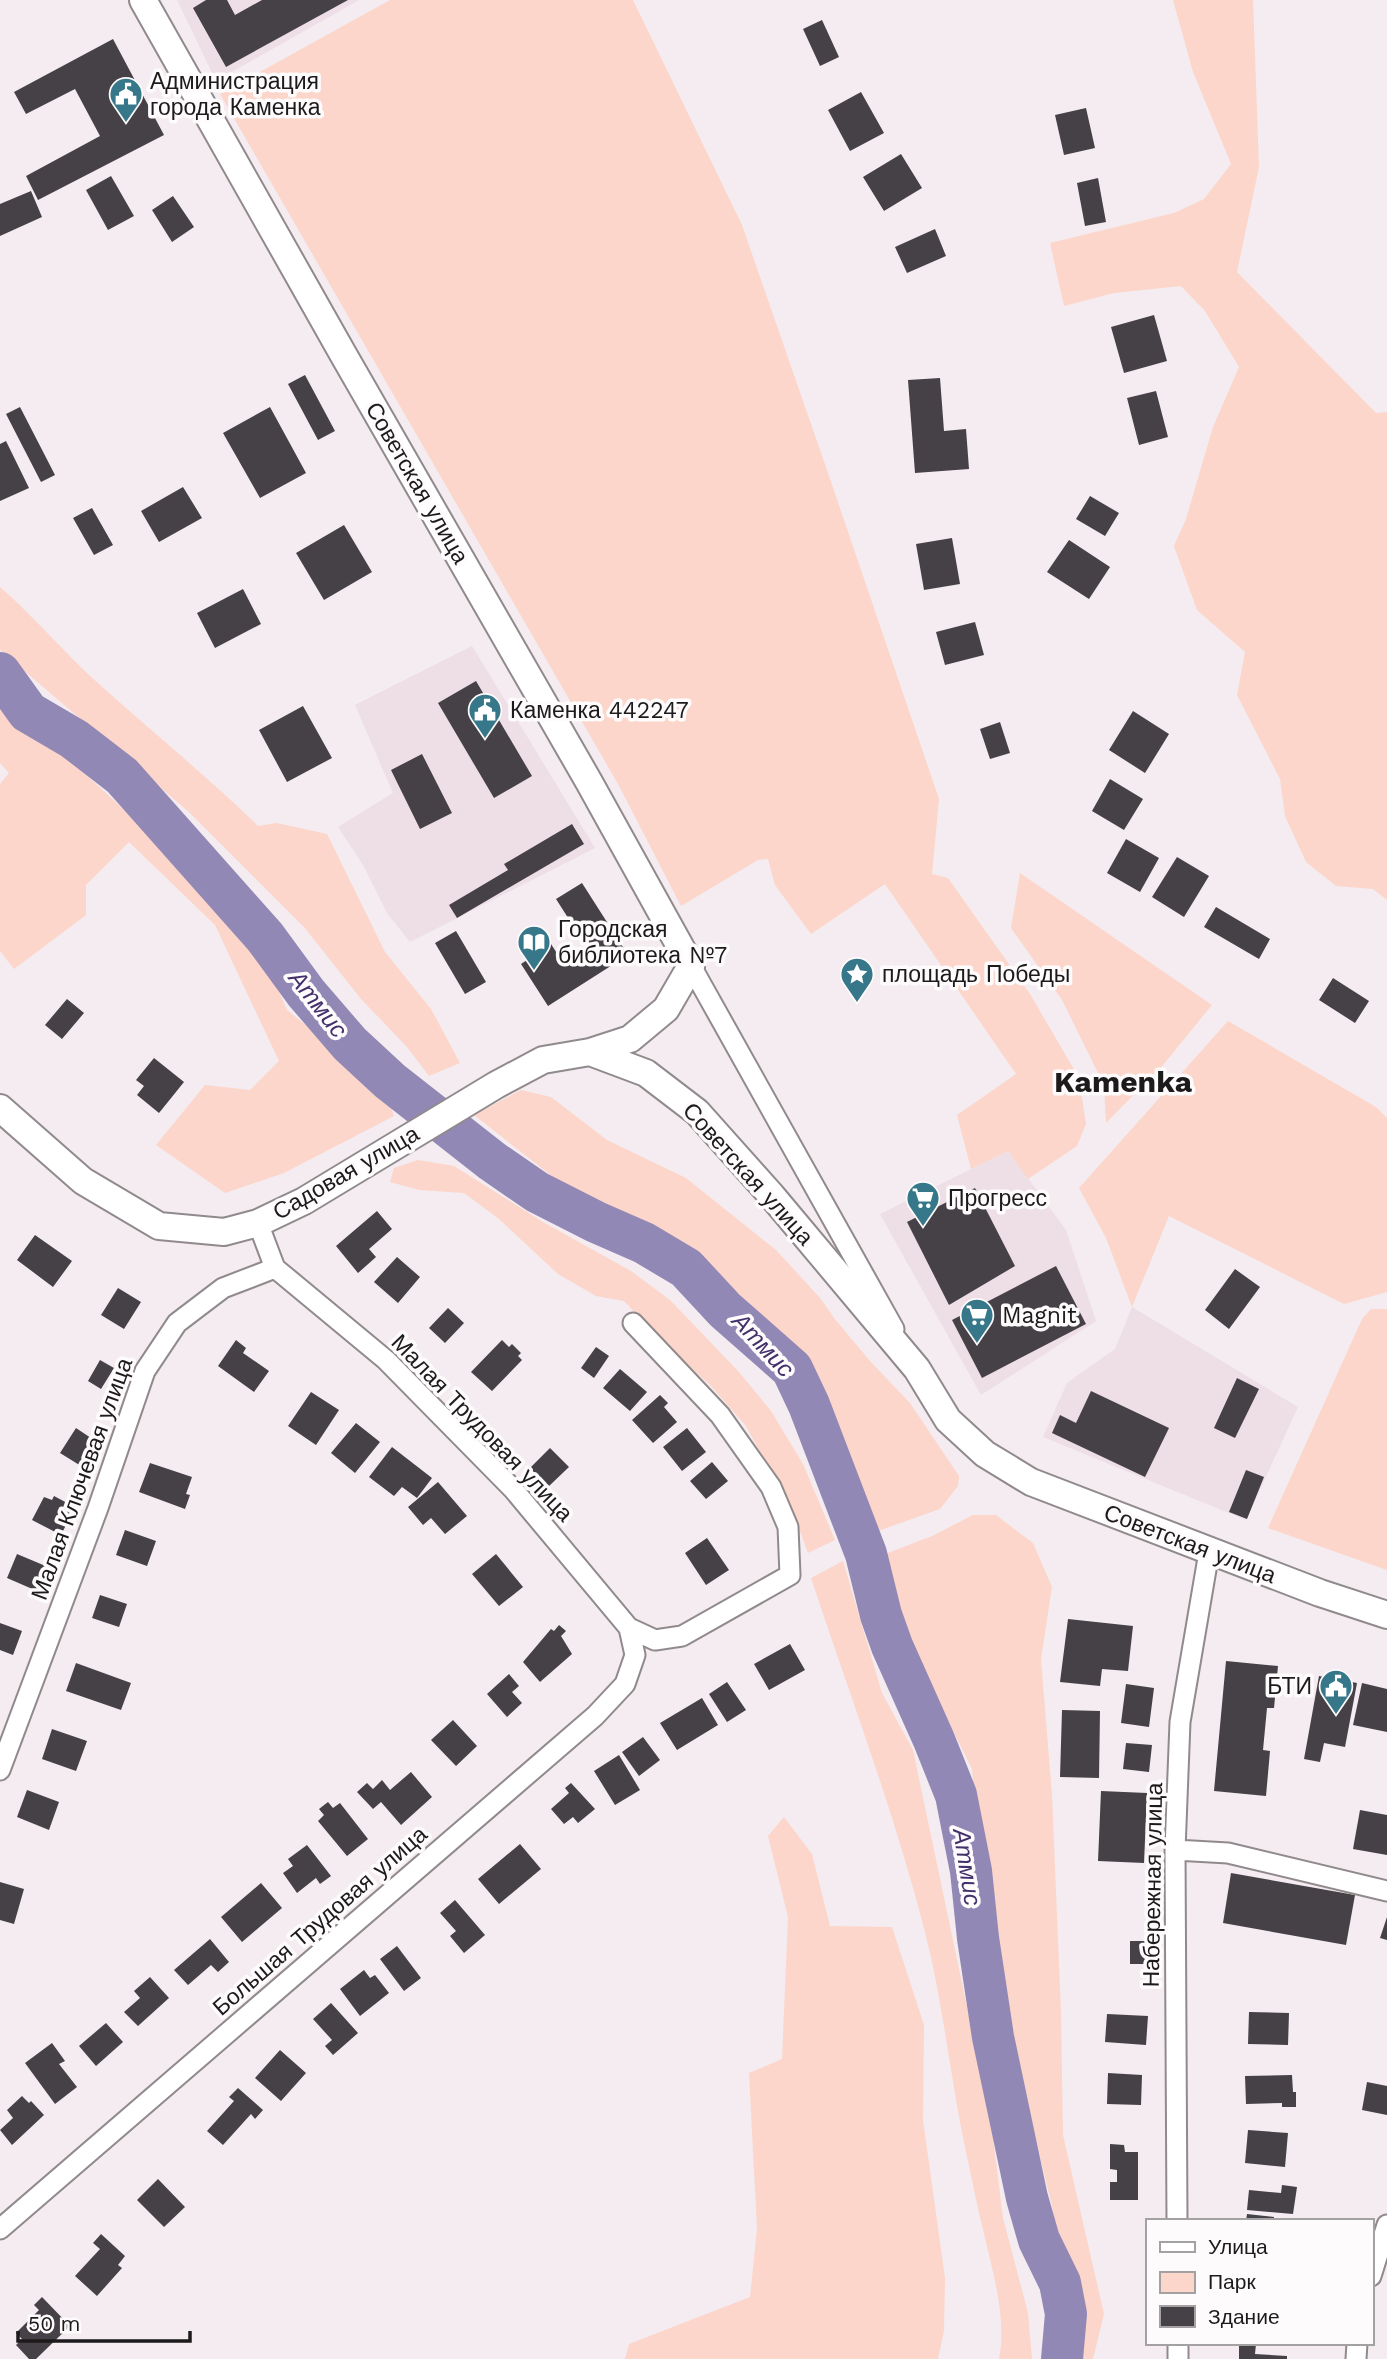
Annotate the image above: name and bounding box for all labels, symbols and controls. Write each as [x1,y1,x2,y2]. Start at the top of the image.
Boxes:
place label: Администрация города Каменка [150,68,321,121]
public building icon: Администрация города Каменка [107,75,145,124]
street label: Советская улица [360,397,474,569]
public building icon: Каменка 442247 [466,691,504,740]
place label: Каменка 442247 [510,697,689,724]
place label: Городская библиотека №7 [558,916,727,969]
library icon: Городская библиотека №7 [515,923,553,972]
place icon: площадь Победы [838,955,876,1004]
place label: площадь Победы [882,961,1070,988]
water label: Атмис [282,963,353,1043]
district label: Kamenka [1054,1064,1193,1099]
street label: Советская улица [677,1097,819,1251]
street label: Садовая улица [268,1120,424,1226]
supermarket icon: Прогресс [904,1179,942,1228]
place label: Прогресс [948,1185,1047,1212]
supermarket icon: Magnit [958,1296,996,1345]
place label: Magnit [1002,1302,1077,1329]
water label: Атмис [725,1306,800,1383]
street label: Малая Трудовая улица [386,1329,578,1527]
street label: Малая Ключевая улица [26,1354,138,1604]
street label: Советская улица [1100,1499,1280,1589]
public building icon: БТИ [1317,1667,1355,1716]
place label: БТИ [1267,1673,1312,1700]
street label: Набережная улица [1138,1782,1168,1988]
street label: Большая Трудовая улица [207,1821,433,2021]
water label: Атмис [947,1825,987,1907]
legend [1146,2219,1373,2345]
text: Улица [1208,2234,1268,2259]
text: Парк [1208,2269,1256,2294]
scale bar [18,2300,189,2344]
text: Здание [1208,2304,1280,2329]
text: 50 m [28,2311,80,2336]

